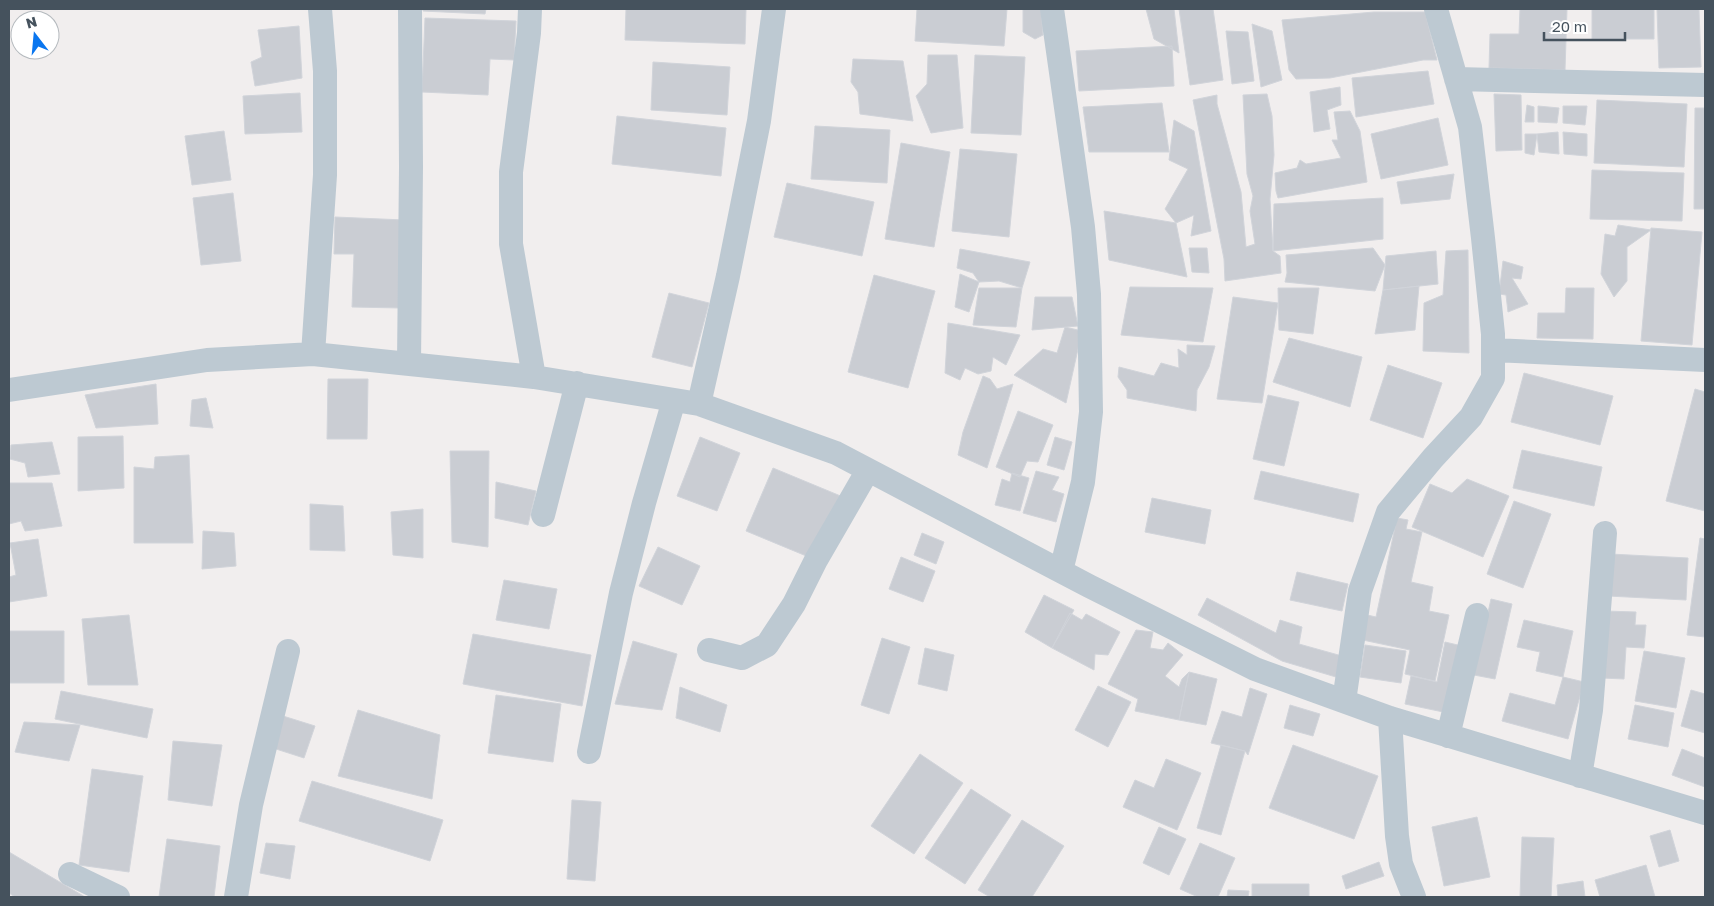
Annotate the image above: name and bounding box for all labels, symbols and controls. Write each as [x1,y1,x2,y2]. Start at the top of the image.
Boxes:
north arrow [10,10,60,60]
scale bar [1544,10,1625,42]
text: N [24,12,39,32]
text: 20 m [1552,17,1587,35]

